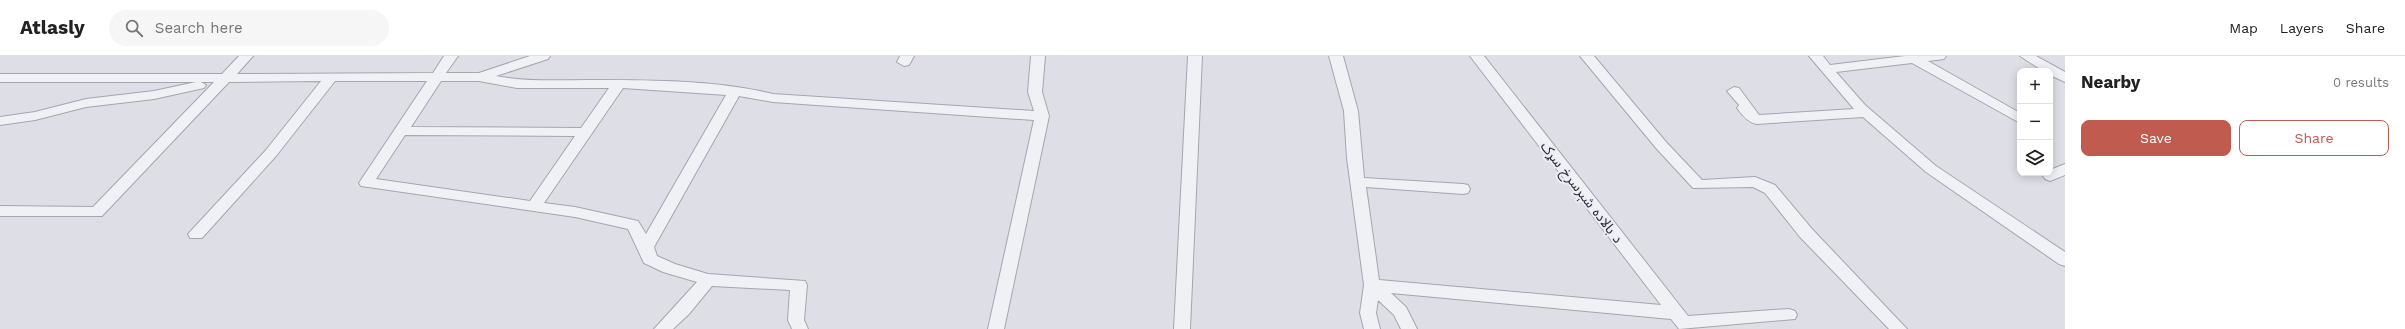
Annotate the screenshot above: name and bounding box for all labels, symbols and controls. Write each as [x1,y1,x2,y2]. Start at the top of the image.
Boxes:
search box [109,10,389,46]
text: Atlasly [20,16,85,39]
icon: search [123,17,145,39]
text: Search here [155,19,243,37]
text: Map [2229,20,2258,36]
text: Layers [2280,20,2324,36]
text: Share [2346,20,2385,36]
map controls [2017,68,2053,176]
button: + [2017,68,2053,104]
text: Nearby [2081,72,2140,92]
text: 0 results [2333,75,2389,90]
button: − [2017,104,2053,140]
button: Save [2081,120,2231,156]
button: Share [2239,120,2389,156]
street label: د بالاده شېرسرخ سړک [1535,138,1627,248]
button: layers [2017,140,2053,176]

